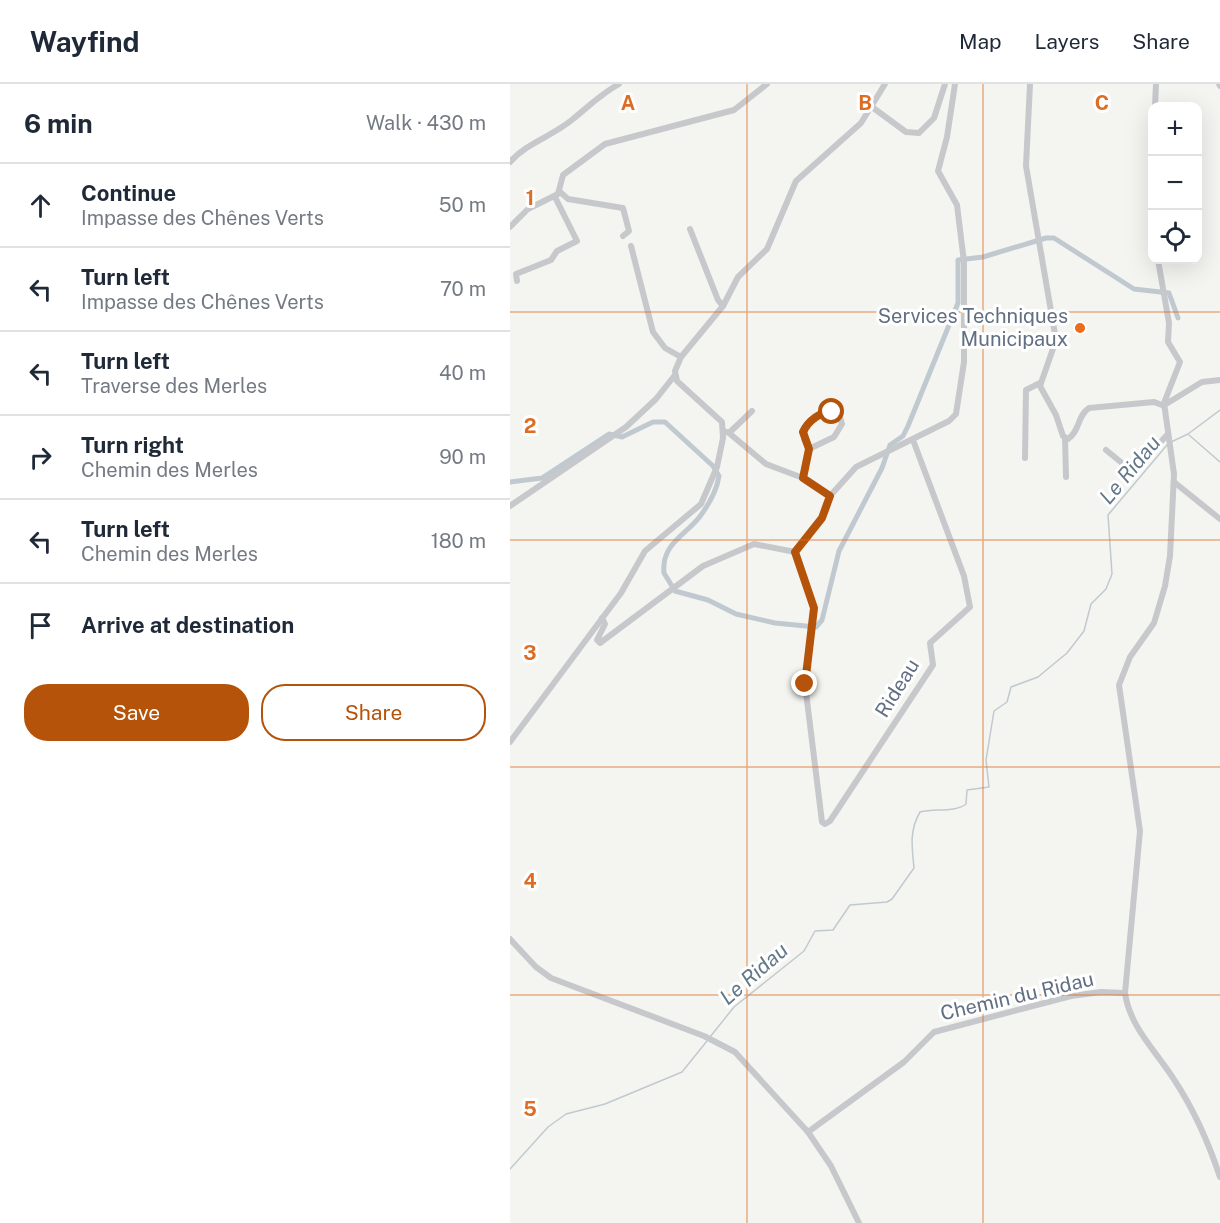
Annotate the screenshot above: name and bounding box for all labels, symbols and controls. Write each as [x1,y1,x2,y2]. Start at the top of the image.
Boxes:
text: Wayfind [30,25,140,58]
text: Map [959,29,1002,54]
text: Layers [1035,29,1099,54]
text: Share [1132,29,1190,54]
text: A [621,91,635,115]
text: B [858,91,872,115]
text: C [1095,91,1109,115]
map controls [1148,102,1202,264]
button: + [1148,102,1202,156]
text: 6 min [24,108,93,139]
text: Walk · 430 m [366,111,486,135]
button: − [1148,156,1202,210]
text: Continue [81,180,176,206]
text: 1 [526,186,534,210]
icon: ahead [24,189,57,222]
text: 50 m [439,193,486,217]
text: Impasse des Chênes Verts [81,206,324,230]
button: locate [1148,210,1202,264]
text: Turn left [81,264,170,290]
icon: left [24,273,57,306]
text: 70 m [440,277,486,301]
text: Impasse des Chênes Verts [81,290,324,314]
place label: Services Techniques Municipaux [878,304,1068,351]
marker: Services Techniques Municipaux [1073,321,1087,335]
text: Turn left [81,348,170,374]
icon: left [24,357,57,390]
text: 40 m [439,361,486,385]
text: Traverse des Merles [81,374,267,398]
route start [818,398,844,424]
text: 2 [524,414,536,438]
water label: Le Ridau [1094,430,1165,509]
text: Turn right [81,432,184,458]
icon: right [24,441,57,474]
text: 90 m [439,445,486,469]
text: Chemin des Merles [81,458,258,482]
text: Turn left [81,516,170,542]
icon: left [24,525,57,558]
text: 180 m [431,529,486,553]
text: Chemin des Merles [81,542,258,566]
icon: arrive [24,609,57,642]
text: Arrive at destination [81,612,294,638]
text: 3 [523,641,537,665]
street label: Rideau [870,654,924,722]
route end [791,670,817,696]
button: Save [24,684,249,741]
button: Share [261,684,486,741]
text: 4 [523,869,537,893]
water label: Le Ridau [715,937,793,1010]
street label: Chemin du Ridau [938,967,1096,1025]
text: 5 [523,1097,537,1121]

